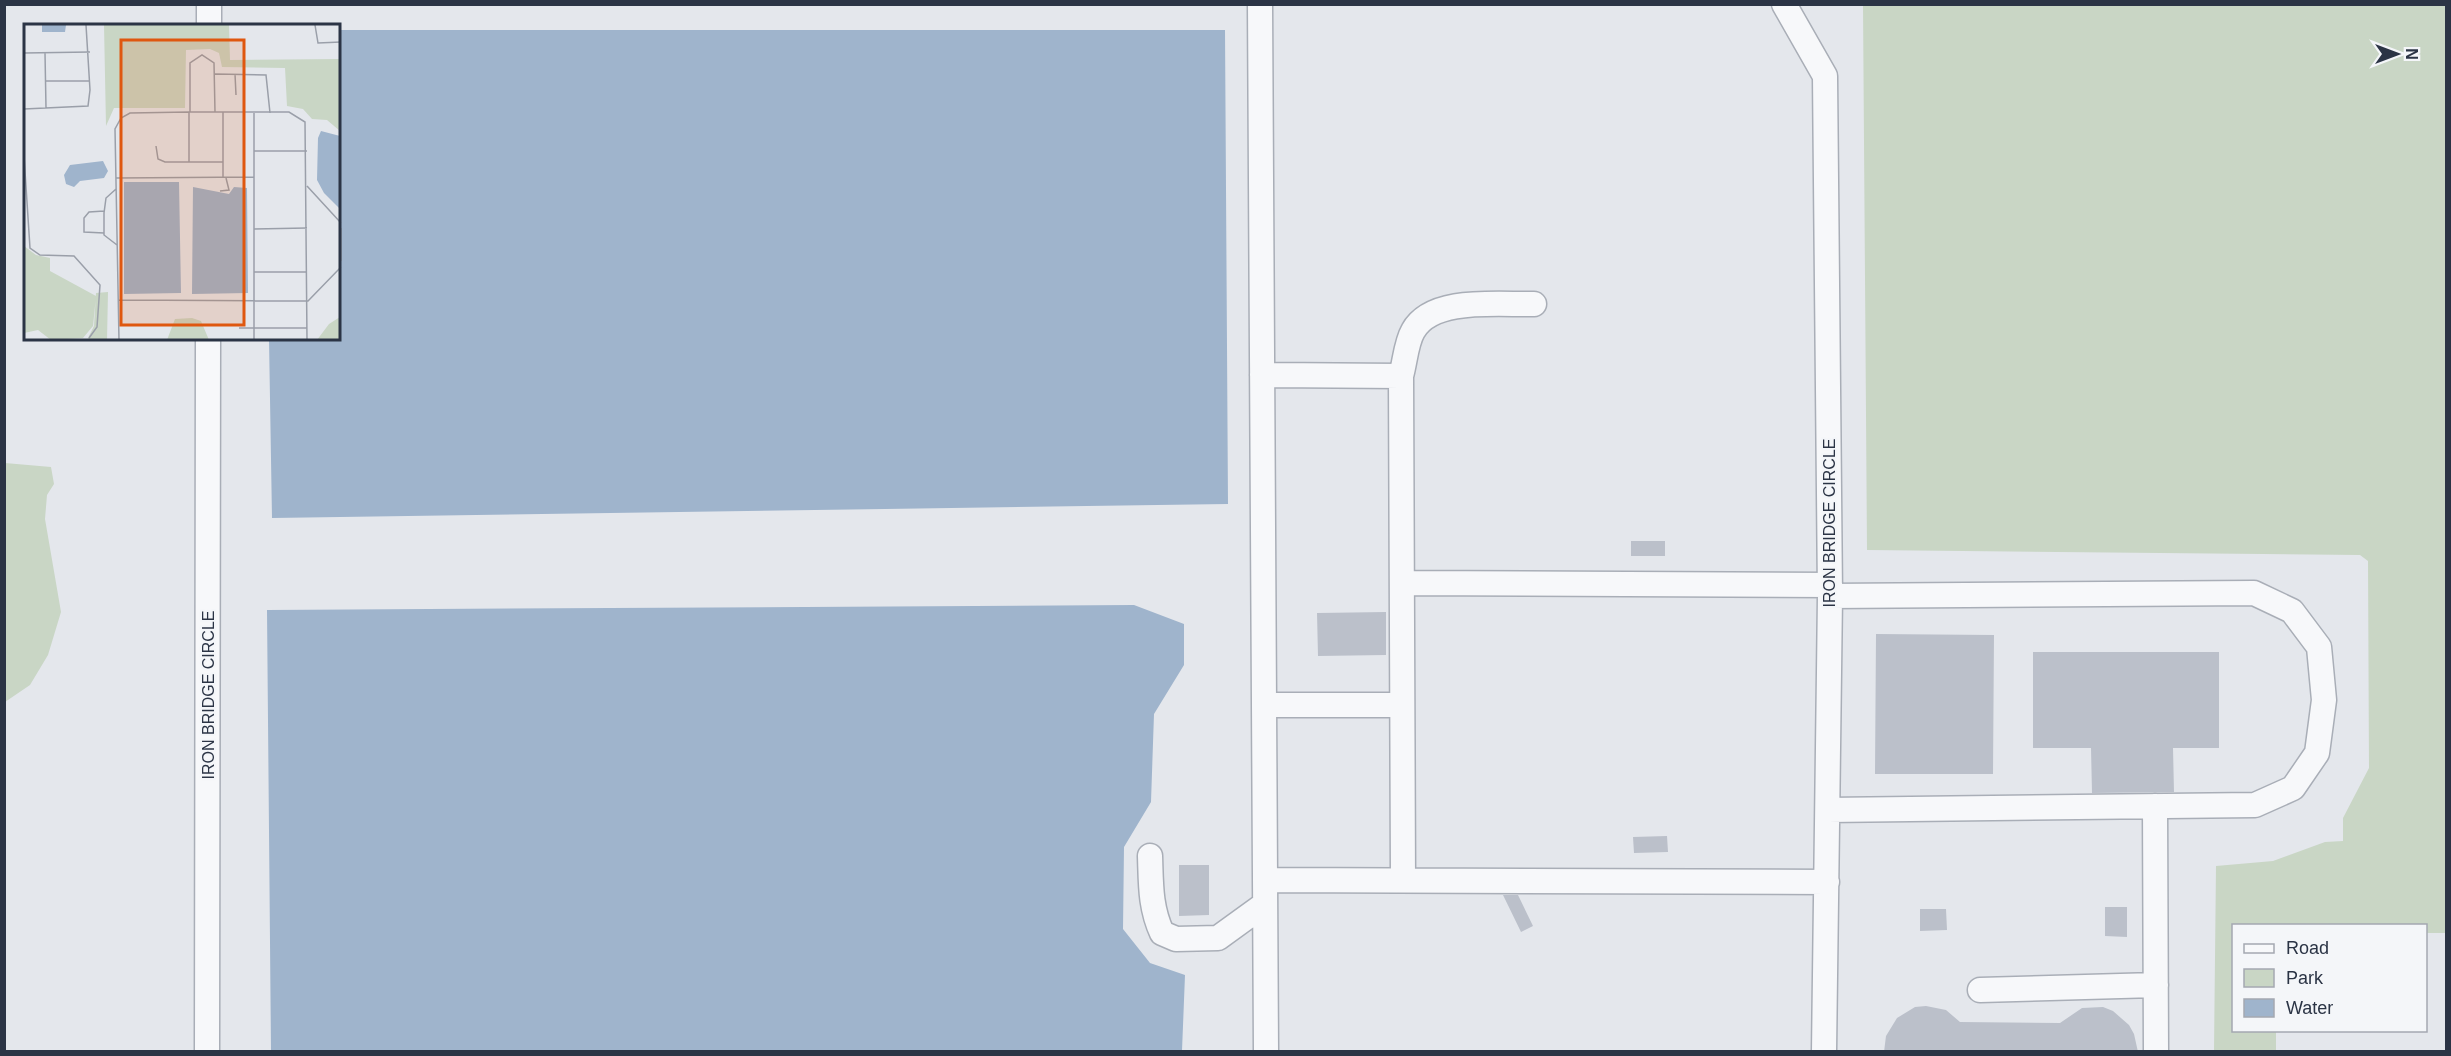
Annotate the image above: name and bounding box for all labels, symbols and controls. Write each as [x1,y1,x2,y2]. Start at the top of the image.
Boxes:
inset map [24,24,340,340]
north arrow [2367,24,2427,84]
text: N [2403,48,2420,60]
street label: IRON BRIDGE CIRCLE [1821,439,1838,607]
street label: IRON BRIDGE CIRCLE [200,611,217,779]
legend [2232,924,2427,1032]
text: Road [2286,938,2329,958]
text: Park [2286,968,2324,988]
text: Water [2286,998,2333,1018]

